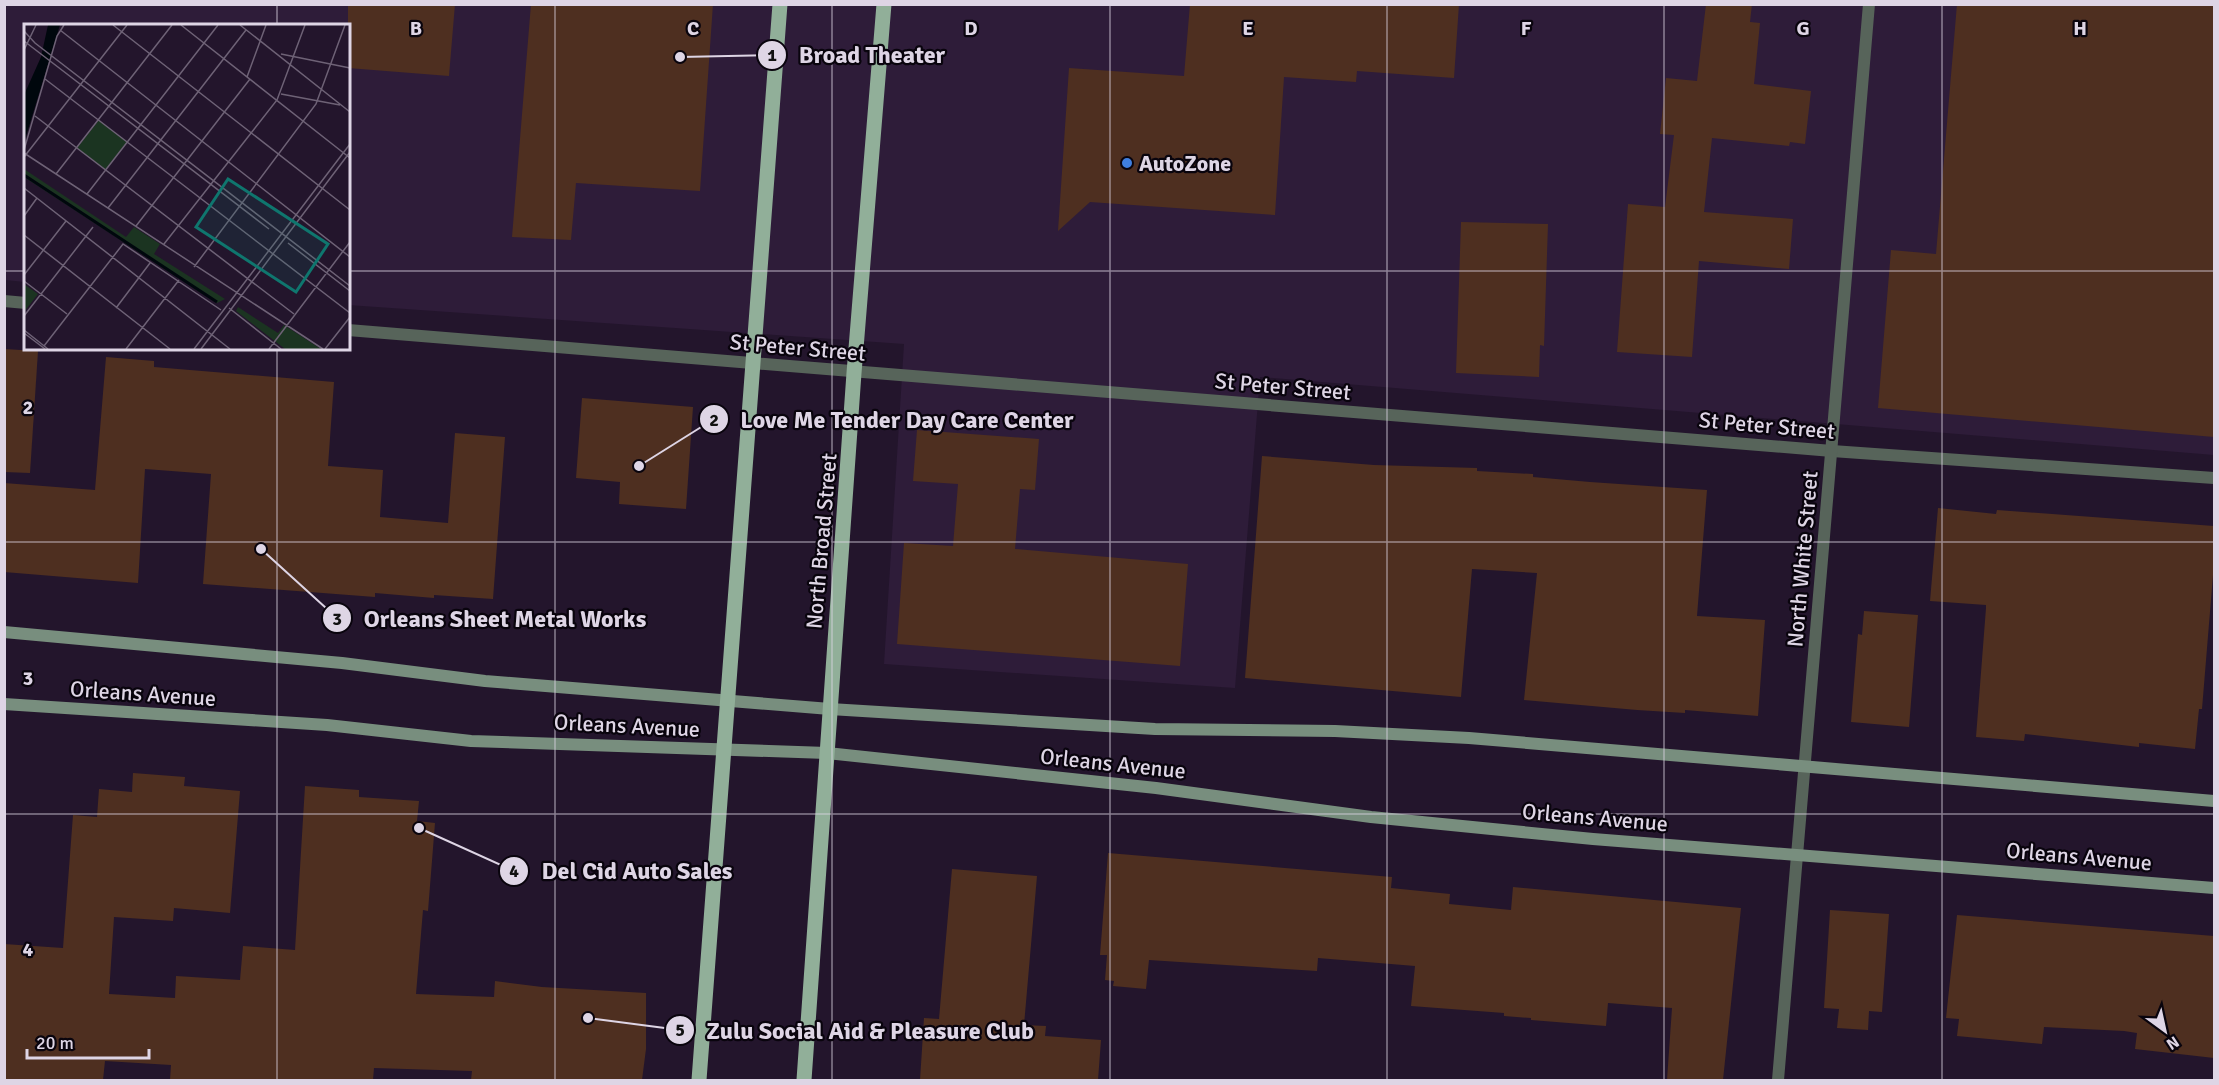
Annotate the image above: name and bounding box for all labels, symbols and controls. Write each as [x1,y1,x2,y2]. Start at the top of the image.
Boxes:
text: B [410,16,422,41]
text: C [687,16,699,41]
text: D [964,16,978,41]
text: E [1242,16,1254,41]
text: F [1521,16,1532,41]
text: G [1796,16,1810,41]
text: H [2073,16,2087,41]
inset map [24,24,350,350]
callout: Broad Theater [757,34,957,76]
text: Broad Theater [799,40,946,70]
text: 1 [767,44,777,66]
place label: AutoZone [1139,150,1231,177]
marker: AutoZone [1120,156,1134,170]
street label: St Peter Street [729,328,867,367]
street label: St Peter Street [1214,367,1352,406]
text: 2 [23,395,33,420]
callout: Love Me Tender Day Care Center [699,398,1086,440]
text: Love Me Tender Day Care Center [740,405,1074,435]
street label: St Peter Street [1698,406,1836,445]
text: 2 [709,409,719,431]
street label: North Broad Street [800,452,843,630]
street label: North White Street [1781,470,1824,648]
callout: Orleans Sheet Metal Works [322,597,658,639]
text: Orleans Sheet Metal Works [364,604,647,634]
text: 3 [332,608,342,630]
text: 3 [23,666,33,691]
street label: Orleans Avenue [69,675,217,712]
street label: Orleans Avenue [553,708,701,743]
street label: Orleans Avenue [1039,742,1187,785]
street label: Orleans Avenue [1521,798,1669,837]
street label: Orleans Avenue [2005,837,2153,876]
callout: Del Cid Auto Sales [499,850,744,892]
text: Del Cid Auto Sales [542,856,733,886]
text: 4 [509,860,519,882]
text: 4 [23,937,34,962]
north arrow [2135,1001,2195,1061]
callout: Zulu Social Aid & Pleasure Club [665,1009,1046,1051]
text: Zulu Social Aid & Pleasure Club [706,1016,1034,1046]
text: 5 [675,1019,685,1041]
scale bar [27,1022,148,1060]
text: N [2163,1031,2183,1054]
text: 20 m [36,1032,74,1054]

